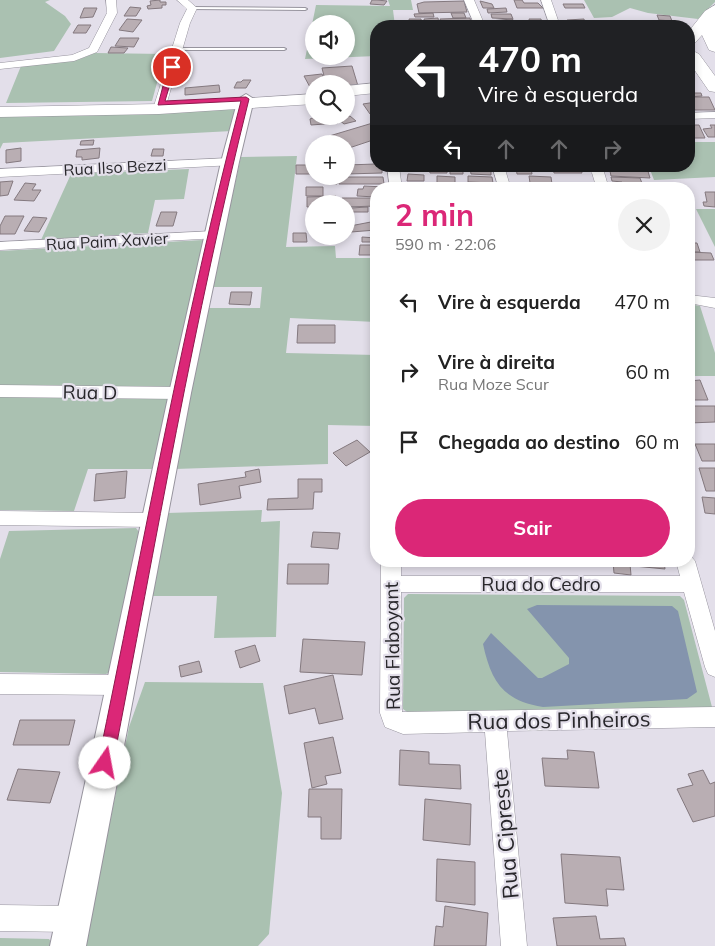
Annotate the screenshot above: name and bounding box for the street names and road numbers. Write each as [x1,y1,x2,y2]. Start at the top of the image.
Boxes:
street label: Rua Ilso Bezzi [63,154,167,180]
street label: Rua Paim Xavier [45,228,169,254]
street label: Rua D [62,380,118,404]
street label: Rua do Cedro [481,572,601,596]
street label: Rua Flaboyant [379,581,405,710]
street label: Rua dos Pinheiros [467,704,651,736]
street label: Rua Cipreste [485,768,525,900]

